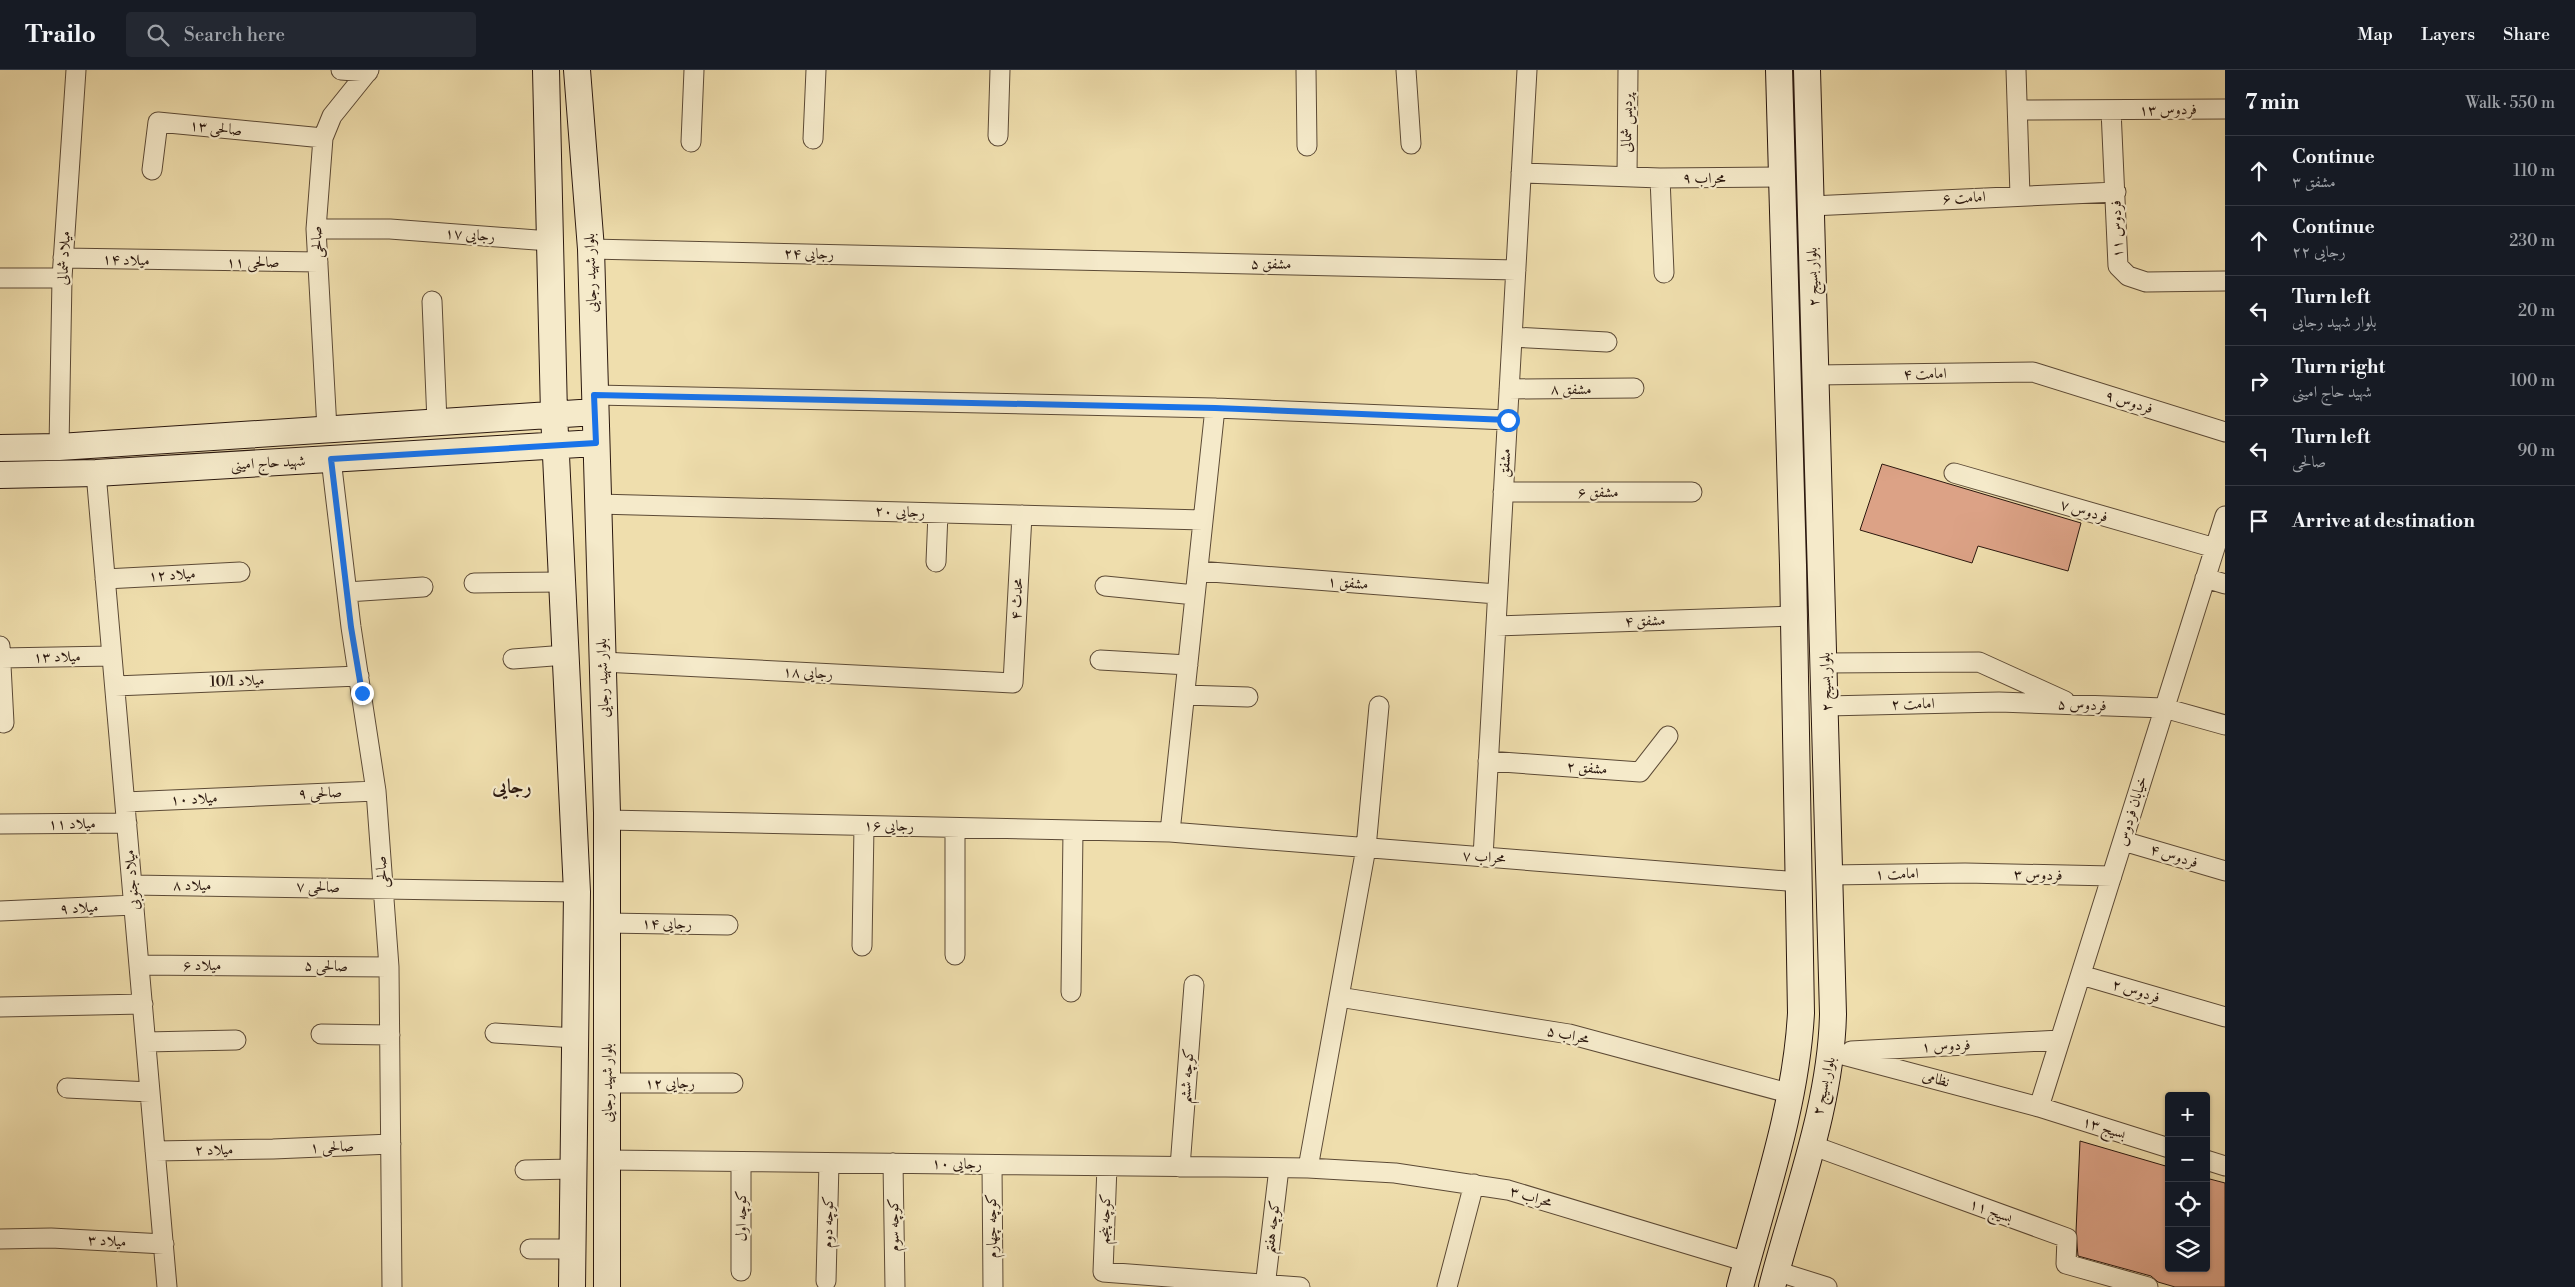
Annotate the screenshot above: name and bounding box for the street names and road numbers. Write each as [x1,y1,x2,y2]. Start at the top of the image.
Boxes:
street label: پردیس شمالی [1617,92,1637,153]
street label: فردوس ۱۳ [2139,100,2197,120]
street label: صالحی ۱۳ [189,116,243,141]
street label: محراب ۹ [1682,169,1726,188]
street label: امامت ۶ [1942,187,1986,209]
street label: فردوس ۱۱ [2106,200,2128,258]
street label: رجایی ۱۷ [444,224,496,246]
street label: صالحی [307,226,328,258]
street label: میلاد شمالی [53,230,75,286]
street label: بلوار شهید رجایی [580,233,602,313]
street label: رجایی ۲۴ [784,244,834,264]
street label: بلوار بسیج ۲ [1802,247,1828,307]
street label: میلاد ۱۴ [102,250,150,270]
street label: صالحی ۱۱ [227,253,279,273]
street label: مشفق ۵ [1250,254,1292,274]
street label: امامت ۴ [1903,364,1947,384]
street label: مشفق ۸ [1550,380,1592,399]
street label: فردوس ۹ [2103,386,2155,418]
street label: مشفق [1495,448,1515,478]
street label: شهید حاج امینی [230,452,306,477]
street label: مشفق ۶ [1577,483,1619,502]
street label: فردوس ۷ [2058,495,2110,527]
street label: رجایی ۲۰ [875,502,925,522]
street label: میلاد ۱۲ [148,564,196,586]
street label: مشفق ۱ [1327,572,1369,594]
street label: محدث ۴ [1006,578,1028,620]
street label: مشفق ۴ [1624,611,1666,631]
street label: بلوار شهید رجایی [592,638,614,718]
street label: میلاد ۱۳ [33,647,81,667]
street label: بلوار بسیج ۲ [1815,652,1841,712]
street label: رجایی ۱۸ [782,662,834,684]
street label: میلاد 10/1 [209,671,265,691]
street label: امامت ۲ [1891,694,1935,714]
street label: فردوس ۵ [2057,695,2107,715]
street label: مشفق ۲ [1566,757,1608,779]
street label: خیابان فردوس [2112,774,2152,848]
street label: صالحی ۹ [298,783,342,804]
street label: میلاد ۱۰ [170,788,218,810]
street label: میلاد ۱۱ [48,814,96,834]
street label: رجایی ۱۶ [864,816,914,836]
street label: فردوس ۴ [2148,840,2200,872]
street label: محراب ۷ [1462,846,1506,868]
street label: میلاد جنوبی [120,849,145,911]
street label: صالحی [371,855,394,889]
street label: امامت ۱ [1875,864,1919,884]
street label: فردوس ۳ [2013,865,2063,885]
street label: میلاد ۸ [173,876,211,895]
street label: صالحی ۷ [296,877,340,898]
street label: میلاد ۹ [59,898,99,918]
street label: رجایی ۱۴ [642,914,692,934]
street label: میلاد ۶ [183,956,221,975]
street label: صالحی ۵ [304,956,348,977]
street label: فردوس ۲ [2110,975,2162,1007]
street label: محراب ۵ [1545,1021,1591,1049]
street label: فردوس ۱ [1921,1035,1971,1057]
street label: بلوار شهید رجایی [598,1043,617,1123]
street label: کوچه ششم [1176,1048,1203,1105]
street label: بلوار بسیج ۲ [1808,1055,1844,1118]
street label: نظامی [1920,1066,1952,1092]
street label: رجایی ۱۲ [645,1074,695,1093]
street label: ۱۳ بسیج [2079,1112,2129,1148]
street label: صالحی ۱ [310,1137,354,1158]
street label: میلاد ۲ [195,1140,233,1160]
street label: رجایی ۱۰ [932,1154,982,1174]
street label: محراب ۳ [1508,1182,1554,1212]
street label: کوچه اول [732,1190,752,1242]
street label: کوچه چهارم [982,1193,1005,1259]
street label: کوچه پنجم [1095,1193,1119,1245]
street label: ۱۱ بسیج [1965,1194,2016,1232]
street label: کوچه دوم [818,1196,841,1248]
street label: کوچه سوم [884,1198,907,1252]
street label: کوچه هفتم [1259,1199,1290,1255]
street label: میلاد ۳ [87,1231,127,1251]

